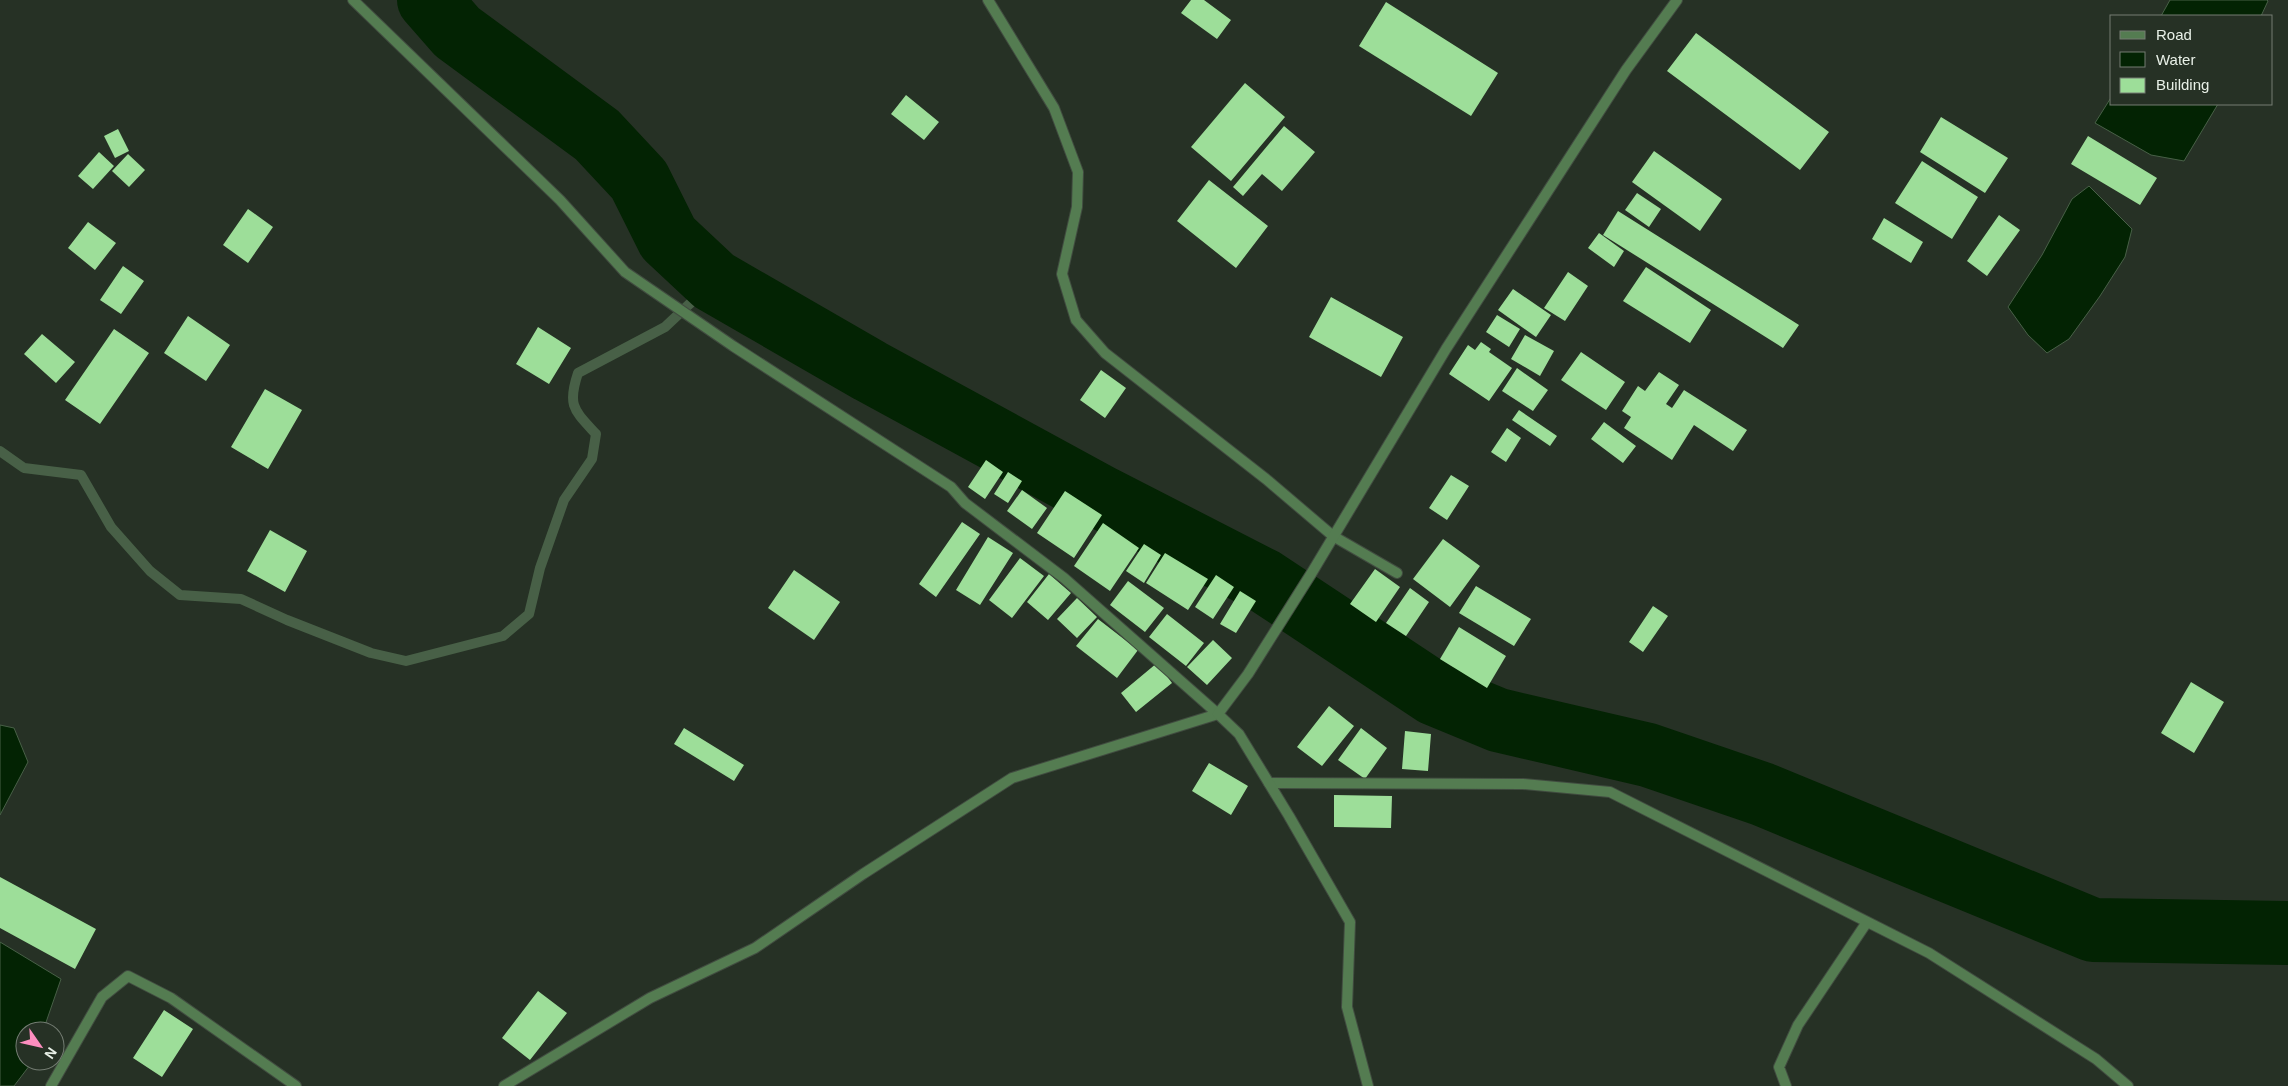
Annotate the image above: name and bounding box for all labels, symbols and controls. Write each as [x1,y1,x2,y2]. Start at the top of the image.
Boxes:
legend [2110,15,2273,105]
text: Road [2156,26,2192,43]
text: Water [2156,51,2195,68]
text: Building [2156,76,2209,93]
north arrow [15,1021,65,1071]
text: N [41,1045,60,1062]

